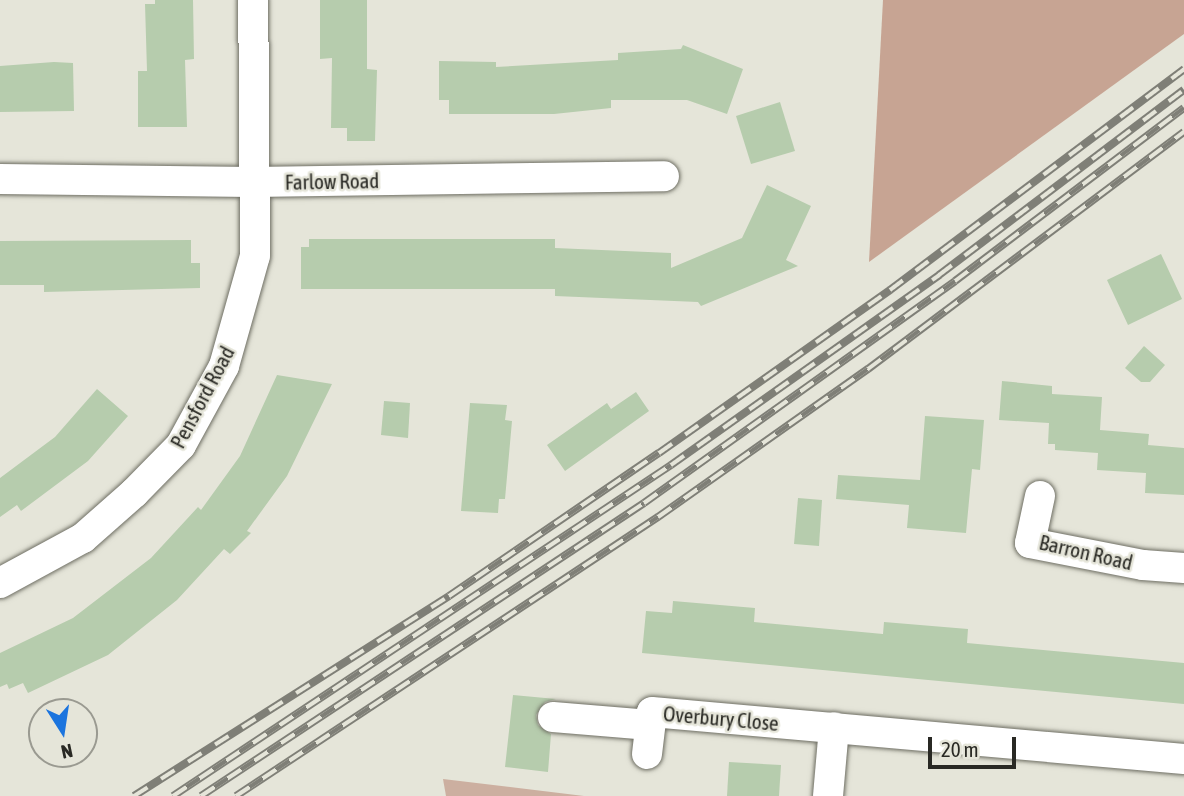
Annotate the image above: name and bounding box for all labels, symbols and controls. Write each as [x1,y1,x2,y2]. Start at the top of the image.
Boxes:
street label: Farlow Road [285,168,379,194]
street label: Pensford Road [165,342,239,452]
street label: Barron Road [1037,529,1135,575]
north arrow [28,698,98,768]
street label: Overbury Close [662,700,780,736]
scale bar [932,722,1020,766]
text: 20 m [941,737,979,761]
text: N [59,740,75,764]

